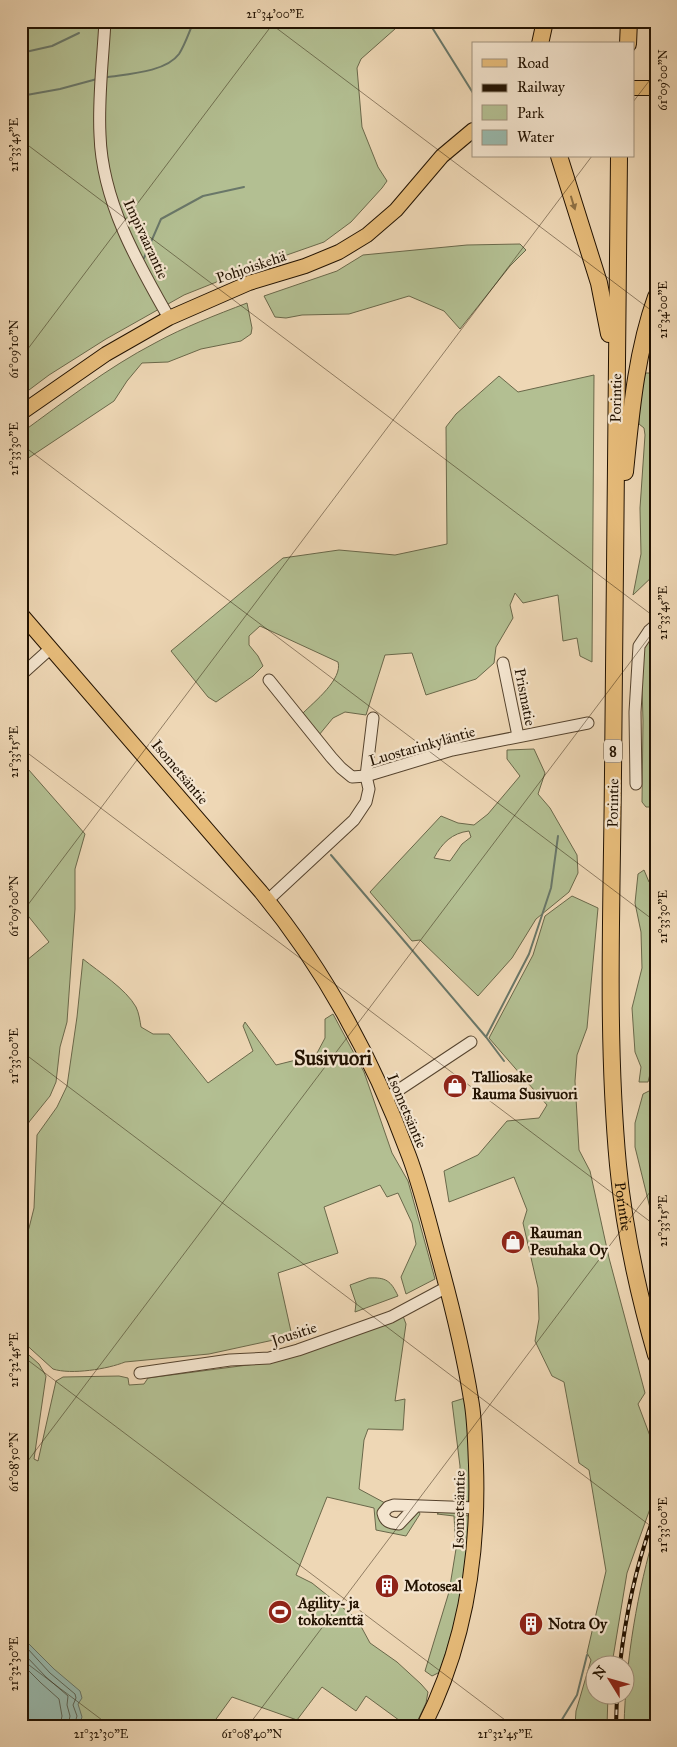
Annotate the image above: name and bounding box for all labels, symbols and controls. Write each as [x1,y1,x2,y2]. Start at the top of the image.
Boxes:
text: 21°34'00"E [246,7,304,21]
legend [472,42,634,158]
text: 61°09'00"N [656,49,670,111]
text: Road [517,54,549,72]
text: Railway [517,78,566,96]
text: Park [517,104,544,122]
text: 21°33'45"E [7,118,21,172]
text: Water [517,128,554,146]
one-way arrow [570,195,578,210]
street label: Impivaarantie [120,196,172,282]
street label: Pohjoiskehä [214,246,289,287]
text: 21°34'00"E [656,281,670,339]
text: 61°09'10"N [7,319,21,379]
street label: Porintie [607,373,625,423]
text: 21°33'30"E [7,422,21,476]
text: 21°33'45"E [656,586,670,640]
street label: Prismatie [511,667,539,727]
street label: Luostarinkyläntie [367,722,477,770]
text: 21°33'15"E [7,726,21,778]
street label: Isometsäntie [148,736,212,808]
road number: 8 [604,739,622,762]
street label: Porintie [604,778,622,828]
text: 61°09'00"N [7,875,21,937]
text: 21°33'30"E [656,890,670,944]
text: 21°33'00"E [7,1028,21,1084]
district label: Susivuori [294,1046,373,1070]
place label: Talliosake Rauma Susivuori [471,1068,579,1103]
street label: Isometsäntie [383,1071,431,1151]
shop icon: Talliosake Rauma Susivuori [442,1073,468,1099]
street label: Porintie [611,1181,636,1232]
text: 21°33'15"E [656,1195,670,1247]
place label: Rauman Pesuhaka Oy [530,1224,609,1260]
shop icon: Rauman Pesuhaka Oy [500,1229,526,1255]
street label: Jousitie [267,1318,319,1351]
text: 21°32'45"E [7,1332,21,1388]
text: 61°08'50"N [7,1432,21,1492]
street label: Isometsäntie [449,1470,469,1550]
text: 21°33'00"E [656,1497,670,1553]
building icon: Motoseal [374,1573,400,1599]
place label: Motoseal [404,1577,463,1595]
place label: Agility- ja tokokenttä [297,1594,364,1629]
sports icon: Agility- ja tokokenttä [267,1599,293,1625]
building icon: Notra Oy [518,1611,544,1637]
place label: Notra Oy [548,1615,608,1634]
text: 21°32'30"E [7,1636,21,1691]
north arrow [584,1654,634,1704]
text: N [590,1663,610,1682]
text: 21°32'30"E [74,1727,129,1741]
text: 61°08'40"N [222,1727,282,1741]
text: 21°32'45"E [477,1727,533,1741]

